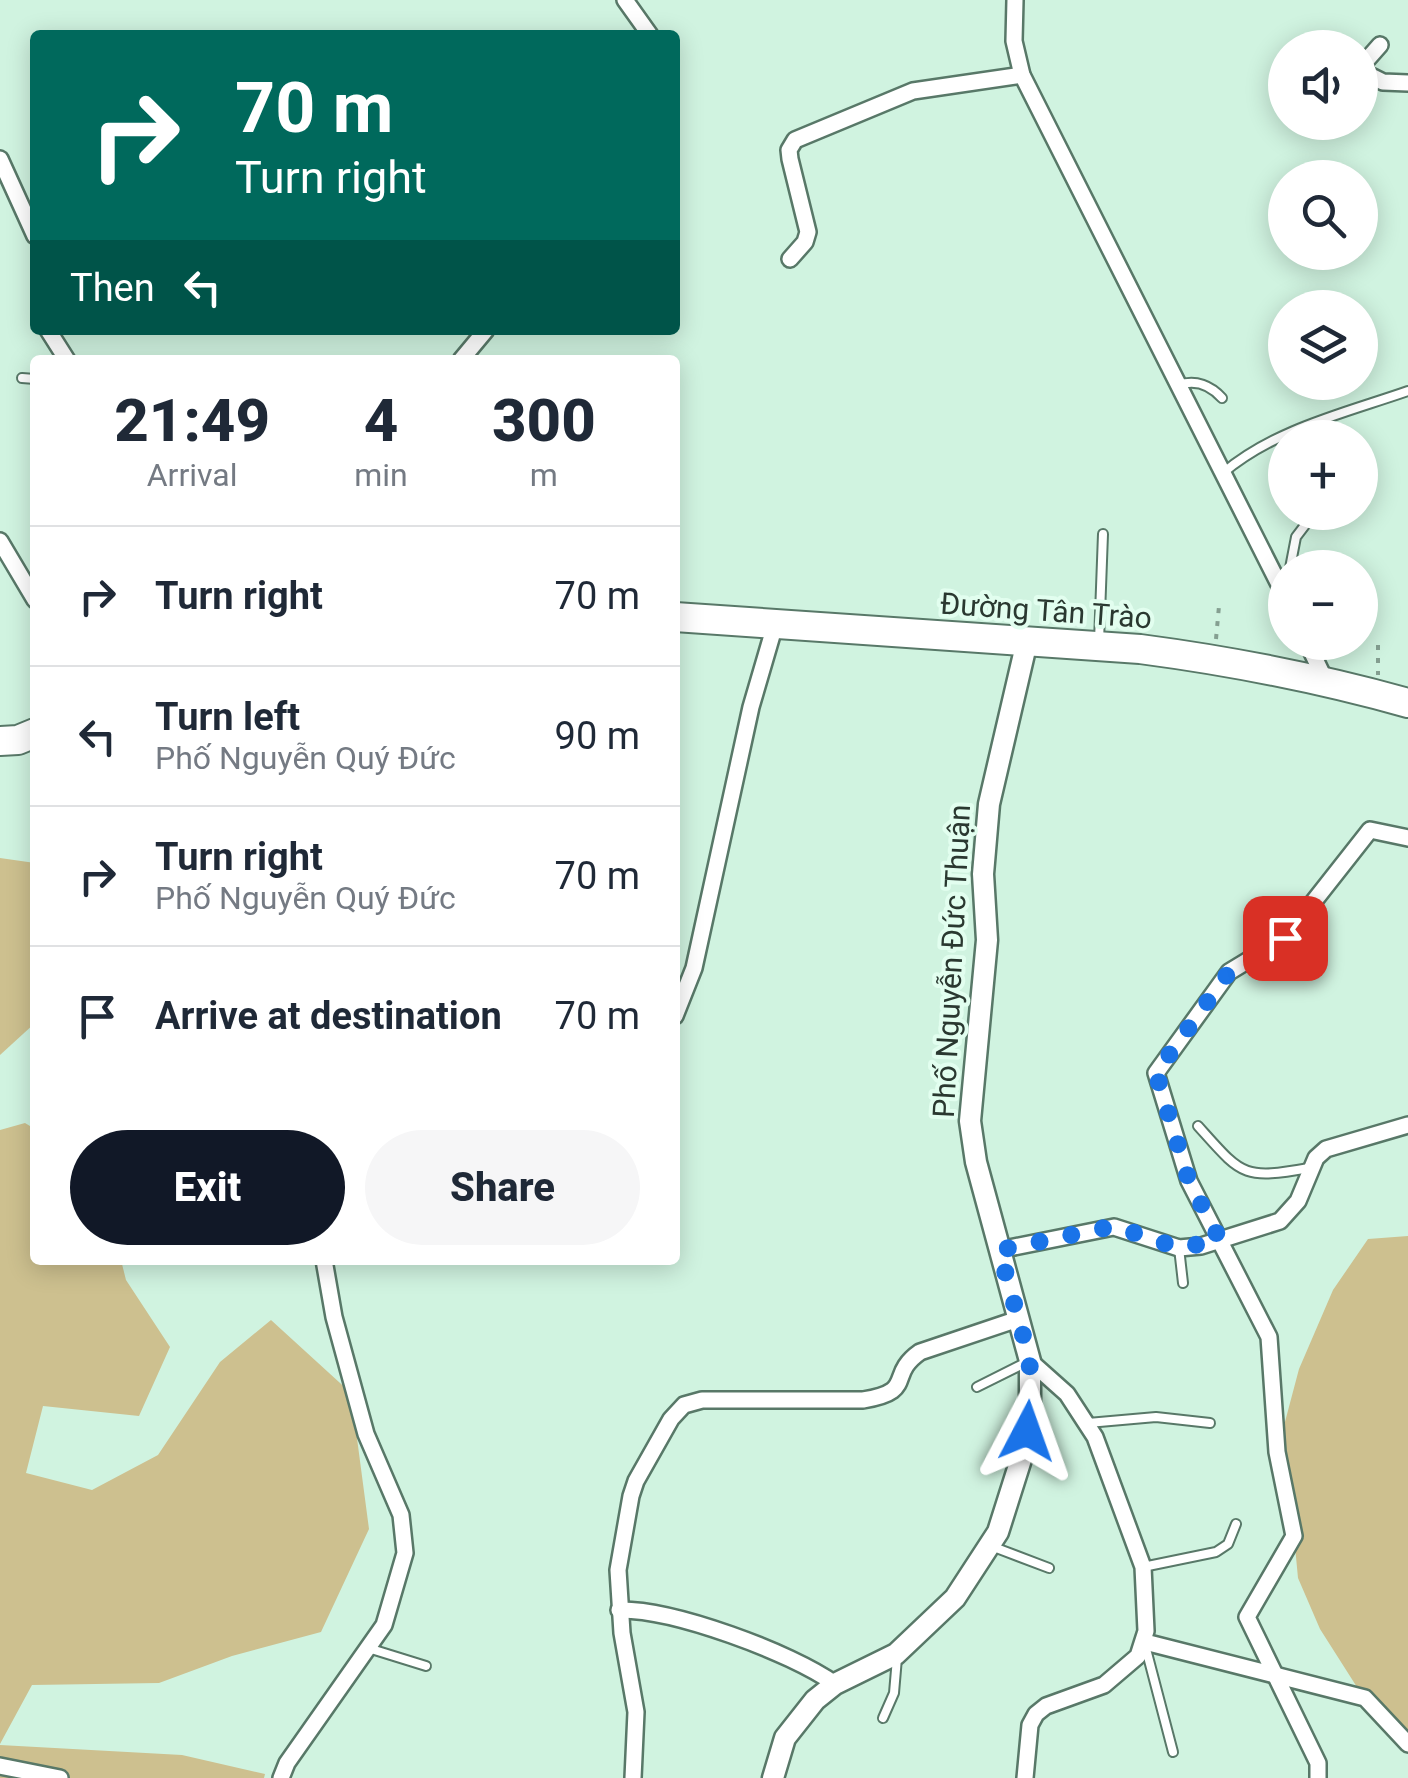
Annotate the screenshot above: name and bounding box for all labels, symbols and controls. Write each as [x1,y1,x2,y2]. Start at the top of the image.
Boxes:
map controls [1268,30,1378,660]
button: sound [1268,30,1378,140]
text: 70 m [235,67,393,149]
icon: right [70,70,200,200]
text: Turn right [235,151,427,204]
button: search [1268,160,1378,270]
icon: left [175,260,230,315]
text: Then [70,266,155,310]
button: layers [1268,290,1378,400]
text: 21:49 [114,385,270,456]
text: 4 [364,385,398,456]
text: 300 [492,385,596,456]
button: + [1268,420,1378,530]
text: Arrival [147,456,238,494]
text: min [354,456,408,494]
text: m [530,456,558,494]
button: − [1268,550,1378,660]
icon: right [70,569,125,624]
text: Turn right [155,574,323,618]
text: 70 m [555,574,640,618]
street label: Đường Tân Trào [939,586,1153,635]
text: Turn left [155,695,300,739]
icon: left [70,709,125,764]
text: 90 m [555,714,640,758]
text: Phố Nguyễn Quý Đức [155,739,456,777]
street label: Phố Nguyễn Đức Thuận [926,803,977,1119]
text: Turn right [155,835,323,879]
icon: right [70,849,125,904]
text: 70 m [555,854,640,898]
text: Phố Nguyễn Quý Đức [155,879,456,917]
pin [1243,896,1328,981]
icon: arrive [1258,911,1313,966]
icon: arrive [70,989,125,1044]
text: Arrive at destination [155,994,502,1038]
text: 70 m [555,994,640,1038]
button: Exit [70,1130,345,1245]
button: Share [365,1130,640,1245]
position arrow [975,1379,1079,1483]

